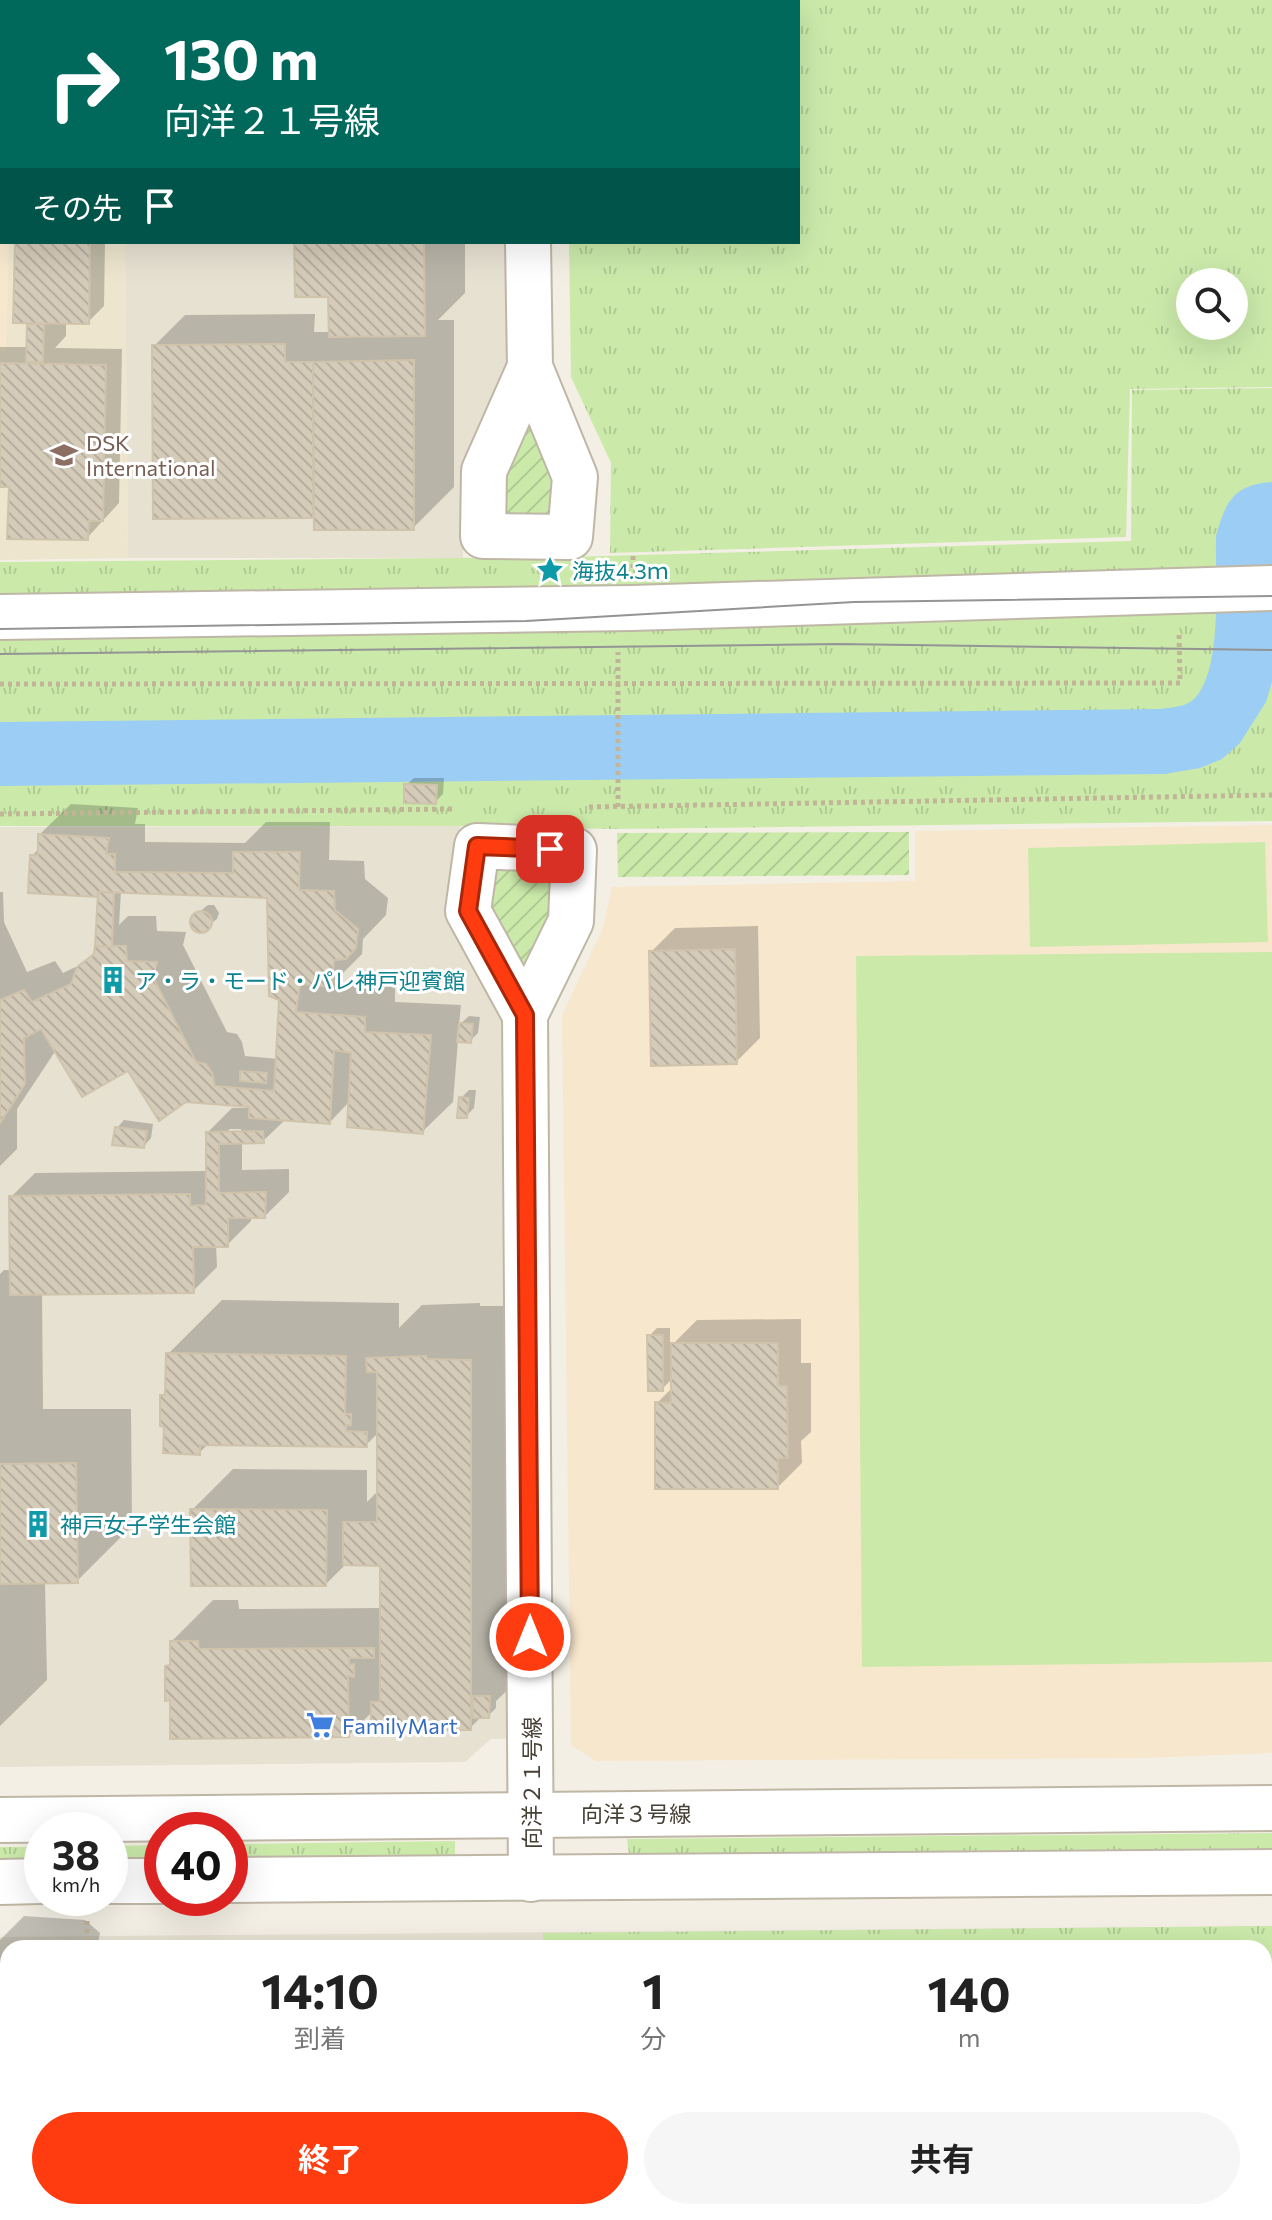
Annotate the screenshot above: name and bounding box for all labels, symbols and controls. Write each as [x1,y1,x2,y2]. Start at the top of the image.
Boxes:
text: 130 m [164,23,319,92]
icon: right [32,32,136,136]
text: 向洋２１号線 [164,97,380,141]
icon: arrive [138,184,182,228]
text: その先 [32,188,122,225]
map controls [1176,268,1248,340]
button: search [1176,268,1248,340]
place label: DSK International [86,429,216,481]
school or university icon: DSK International [49,440,79,470]
place icon: 海抜4.3ｍ [535,555,565,585]
place label: 海抜4.3ｍ [572,557,669,584]
pin [516,815,584,883]
icon: arrive [528,827,572,871]
building icon: ア・ラ・モード・パレ神戸迎賓館 [98,965,128,995]
place label: ア・ラ・モード・パレ神戸迎賓館 [135,967,465,994]
building icon: 神戸女子学生会館 [23,1509,53,1539]
place label: 神戸女子学生会館 [60,1511,236,1538]
position arrow [488,1595,572,1679]
supermarket icon: FamilyMart [305,1710,335,1740]
place label: FamilyMart [342,1712,458,1739]
street label: 向洋２１号線 [518,1717,545,1849]
street label: 向洋３号線 [581,1800,691,1827]
speed limit sign: 40 [144,1812,248,1916]
text: 38 [52,1829,100,1878]
text: km/h [52,1872,100,1896]
text: 14:10 [261,1960,379,2019]
text: 1 [642,1960,664,2019]
text: 140 [928,1963,1011,2022]
text: m [958,2021,980,2052]
text: 到着 [294,2022,346,2053]
text: 分 [640,2022,666,2053]
button: 終了 [32,2112,628,2204]
button: 共有 [644,2112,1240,2204]

